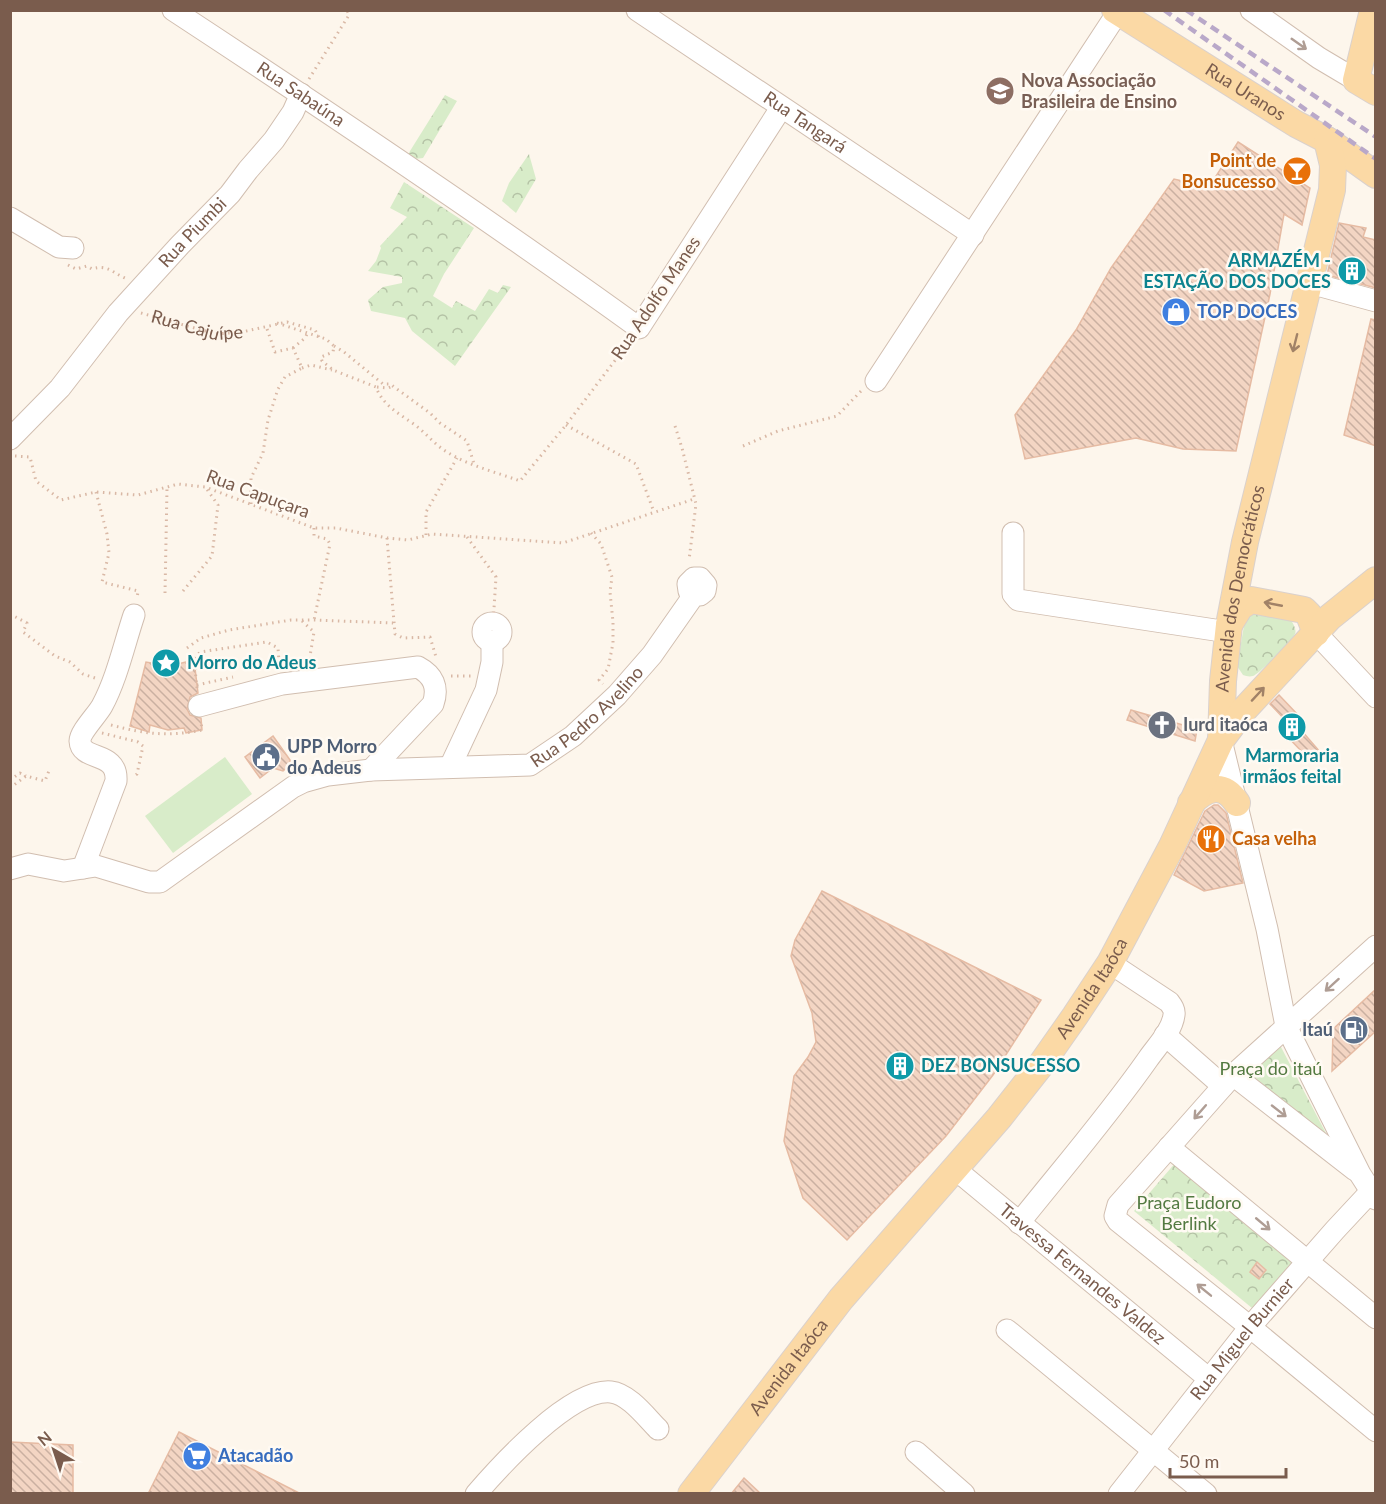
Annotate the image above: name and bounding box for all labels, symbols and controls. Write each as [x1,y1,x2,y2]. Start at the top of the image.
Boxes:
one-way arrow [1290,38,1307,50]
street label: Rua Sabaúna [253,56,349,131]
street label: Rua Uranos [1201,58,1290,125]
place label: Nova Associação Brasileira de Ensino [1021,69,1177,112]
school or university icon: Nova Associação Brasileira de Ensino [984,75,1016,107]
street label: Rua Tangará [760,86,851,157]
place label: Point de Bonsucesso [1181,149,1276,192]
bar icon: Point de Bonsucesso [1281,155,1313,187]
street label: Rua Piumbi [153,192,231,271]
street label: Rua Adolfo Manes [606,231,705,363]
place label: ARMAZÉM - ESTAÇÃO DOS DOCES [1143,249,1331,292]
building icon: ARMAZÉM - ESTAÇÃO DOS DOCES [1336,255,1368,287]
shop icon: TOP DOCES [1160,296,1192,328]
place label: TOP DOCES [1197,300,1297,322]
street label: Rua Cajuípe [149,304,244,344]
one-way arrow [1289,333,1301,352]
street label: Rua Capuçara [204,464,313,522]
street label: Avenida dos Democráticos [1211,482,1269,693]
one-way arrow [1264,598,1283,610]
place icon: Morro do Adeus [150,647,182,679]
place label: Morro do Adeus [187,651,317,673]
street label: Rua Pedro Avelino [526,661,647,772]
one-way arrow [1251,687,1265,702]
church icon: Iurd itaóca [1146,709,1178,741]
building icon: Marmoraria irmãos feital [1276,711,1308,743]
place label: Iurd itaóca [1183,713,1268,735]
place label: UPP Morro do Adeus [287,735,377,778]
public building icon: UPP Morro do Adeus [250,741,282,773]
place label: Marmoraria irmãos feital [1243,744,1341,787]
restaurant icon: Casa velha [1195,823,1227,855]
place label: Casa velha [1232,827,1317,849]
street label: Avenida Itaóca [1051,934,1131,1043]
one-way arrow [1325,978,1340,992]
fuel station icon: Itaú [1338,1014,1370,1046]
place label: Itaú [1302,1018,1333,1040]
building icon: DEZ BONSUCESSO [884,1050,916,1082]
place label: DEZ BONSUCESSO [921,1054,1080,1076]
park label: Praça do itaú [1220,1057,1322,1079]
one-way arrow [1193,1104,1207,1119]
one-way arrow [1271,1104,1287,1117]
park label: Praça Eudoro Berlink [1137,1191,1241,1234]
street label: Travessa Fernandes Valdez [995,1198,1171,1348]
one-way arrow [1255,1217,1270,1231]
street label: Rua Miguel Burnier [1185,1272,1298,1404]
one-way arrow [1196,1284,1212,1297]
street label: Avenida Itaóca [744,1314,832,1419]
north arrow [24,1420,84,1480]
text: N [33,1427,55,1449]
supermarket icon: Atacadão [181,1440,213,1472]
scale bar [1170,1441,1286,1479]
place label: Atacadão [217,1444,293,1466]
text: 50 m [1179,1450,1219,1472]

